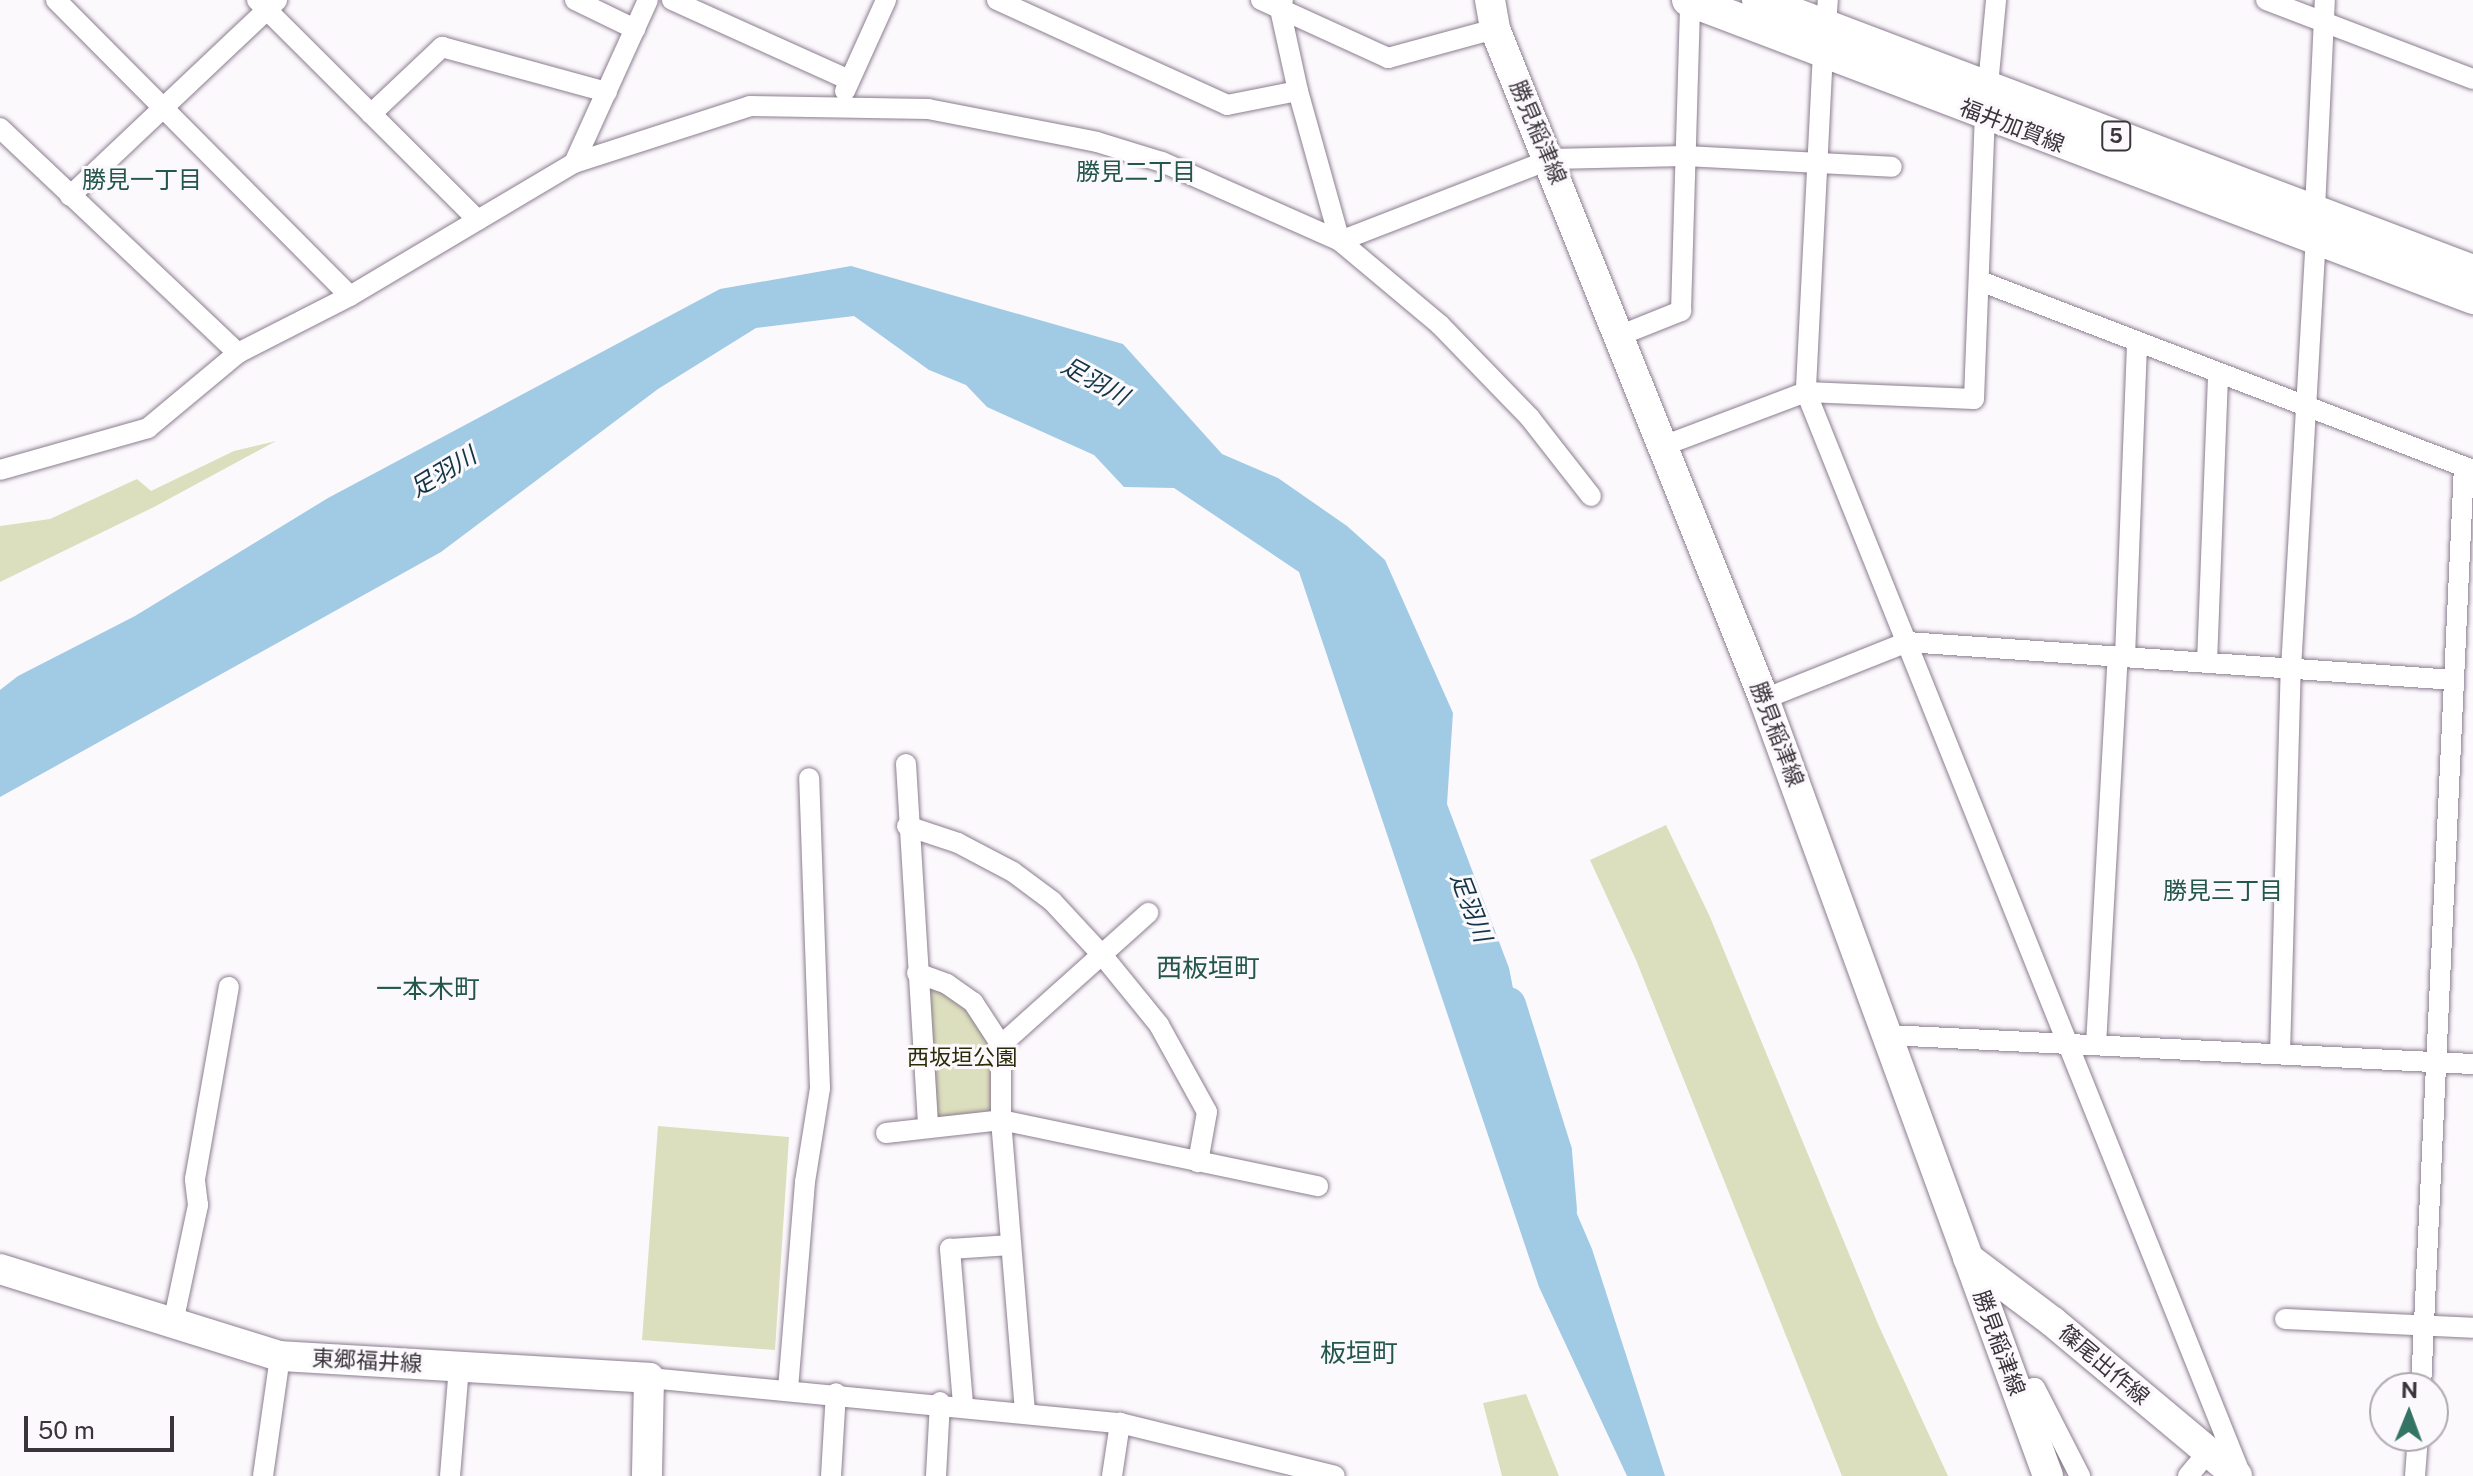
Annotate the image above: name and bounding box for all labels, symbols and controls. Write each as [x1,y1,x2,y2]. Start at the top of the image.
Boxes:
street label: 勝見稲津線 [1504,76,1572,188]
street label: 福井加賀線 [1956,94,2068,158]
road number: 5 [2100,120,2132,152]
district label: 勝見二丁目 [1076,158,1196,186]
district label: 勝見一丁目 [82,166,202,194]
water label: 足羽川 [1057,351,1133,411]
water label: 足羽川 [405,441,481,503]
street label: 勝見稲津線 [1745,678,1809,790]
water label: 足羽川 [1445,868,1497,946]
district label: 勝見三丁目 [2163,877,2283,905]
district label: 西板垣町 [1156,952,1260,984]
district label: 一本木町 [376,973,480,1005]
park label: 西坂垣公園 [907,1045,1017,1071]
street label: 勝見稲津線 [1968,1287,2030,1399]
street label: 篠尾出作線 [2053,1320,2155,1410]
district label: 板垣町 [1320,1337,1398,1369]
street label: 東郷福井線 [311,1345,423,1377]
north arrow [2369,1372,2449,1452]
text: N [2401,1377,2418,1403]
scale bar [28,1400,178,1450]
text: 50 m [38,1416,95,1444]

